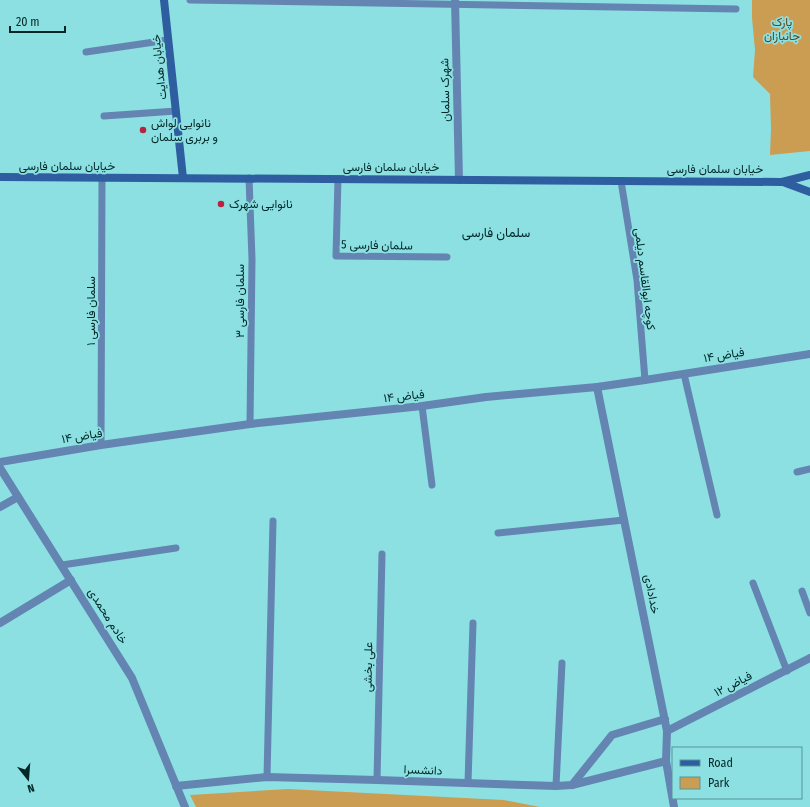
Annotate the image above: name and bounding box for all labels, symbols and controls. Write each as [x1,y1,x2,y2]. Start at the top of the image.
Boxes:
scale bar [10,8,65,34]
text: 20 m [16,15,40,29]
park label: پارک جانبازان [764,15,800,44]
street label: خیابان هدایت [149,34,169,100]
street label: شهرک سلمان [437,58,454,122]
place label: نانوایی لواش و بربری سلمان [151,116,218,145]
marker: نانوایی لواش و بربری سلمان [138,125,148,135]
street label: خیابان سلمان فارسی [19,159,115,174]
street label: خیابان سلمان فارسی [343,160,439,175]
street label: خیابان سلمان فارسی [667,162,763,177]
place label: نانوایی شهرک [229,197,293,212]
marker: نانوایی شهرک [216,199,226,209]
district label: سلمان فارسی [462,225,530,241]
street label: کوچه ابوالقاسم دیلمی [631,227,658,331]
street label: سلمان فارسی 5 [341,237,413,254]
street label: سلمان فارسی ۳ [233,264,248,338]
street label: سلمان فارسی ۱ [84,276,99,346]
street label: فیاض ۱۴ [703,345,746,366]
street label: فیاض ۱۴ [383,387,425,406]
street label: فیاض ۱۴ [61,426,104,447]
street label: خدادادی [640,573,663,615]
street label: خادم محمدی [84,585,131,647]
street label: علی بخشی [361,642,376,692]
street label: فیاض ۱۲ [712,669,755,700]
legend [672,747,802,799]
text: Road [708,756,733,770]
north arrow [8,759,48,799]
street label: دانشسرا [403,762,443,779]
text: Park [708,776,730,790]
text: N [26,781,36,795]

